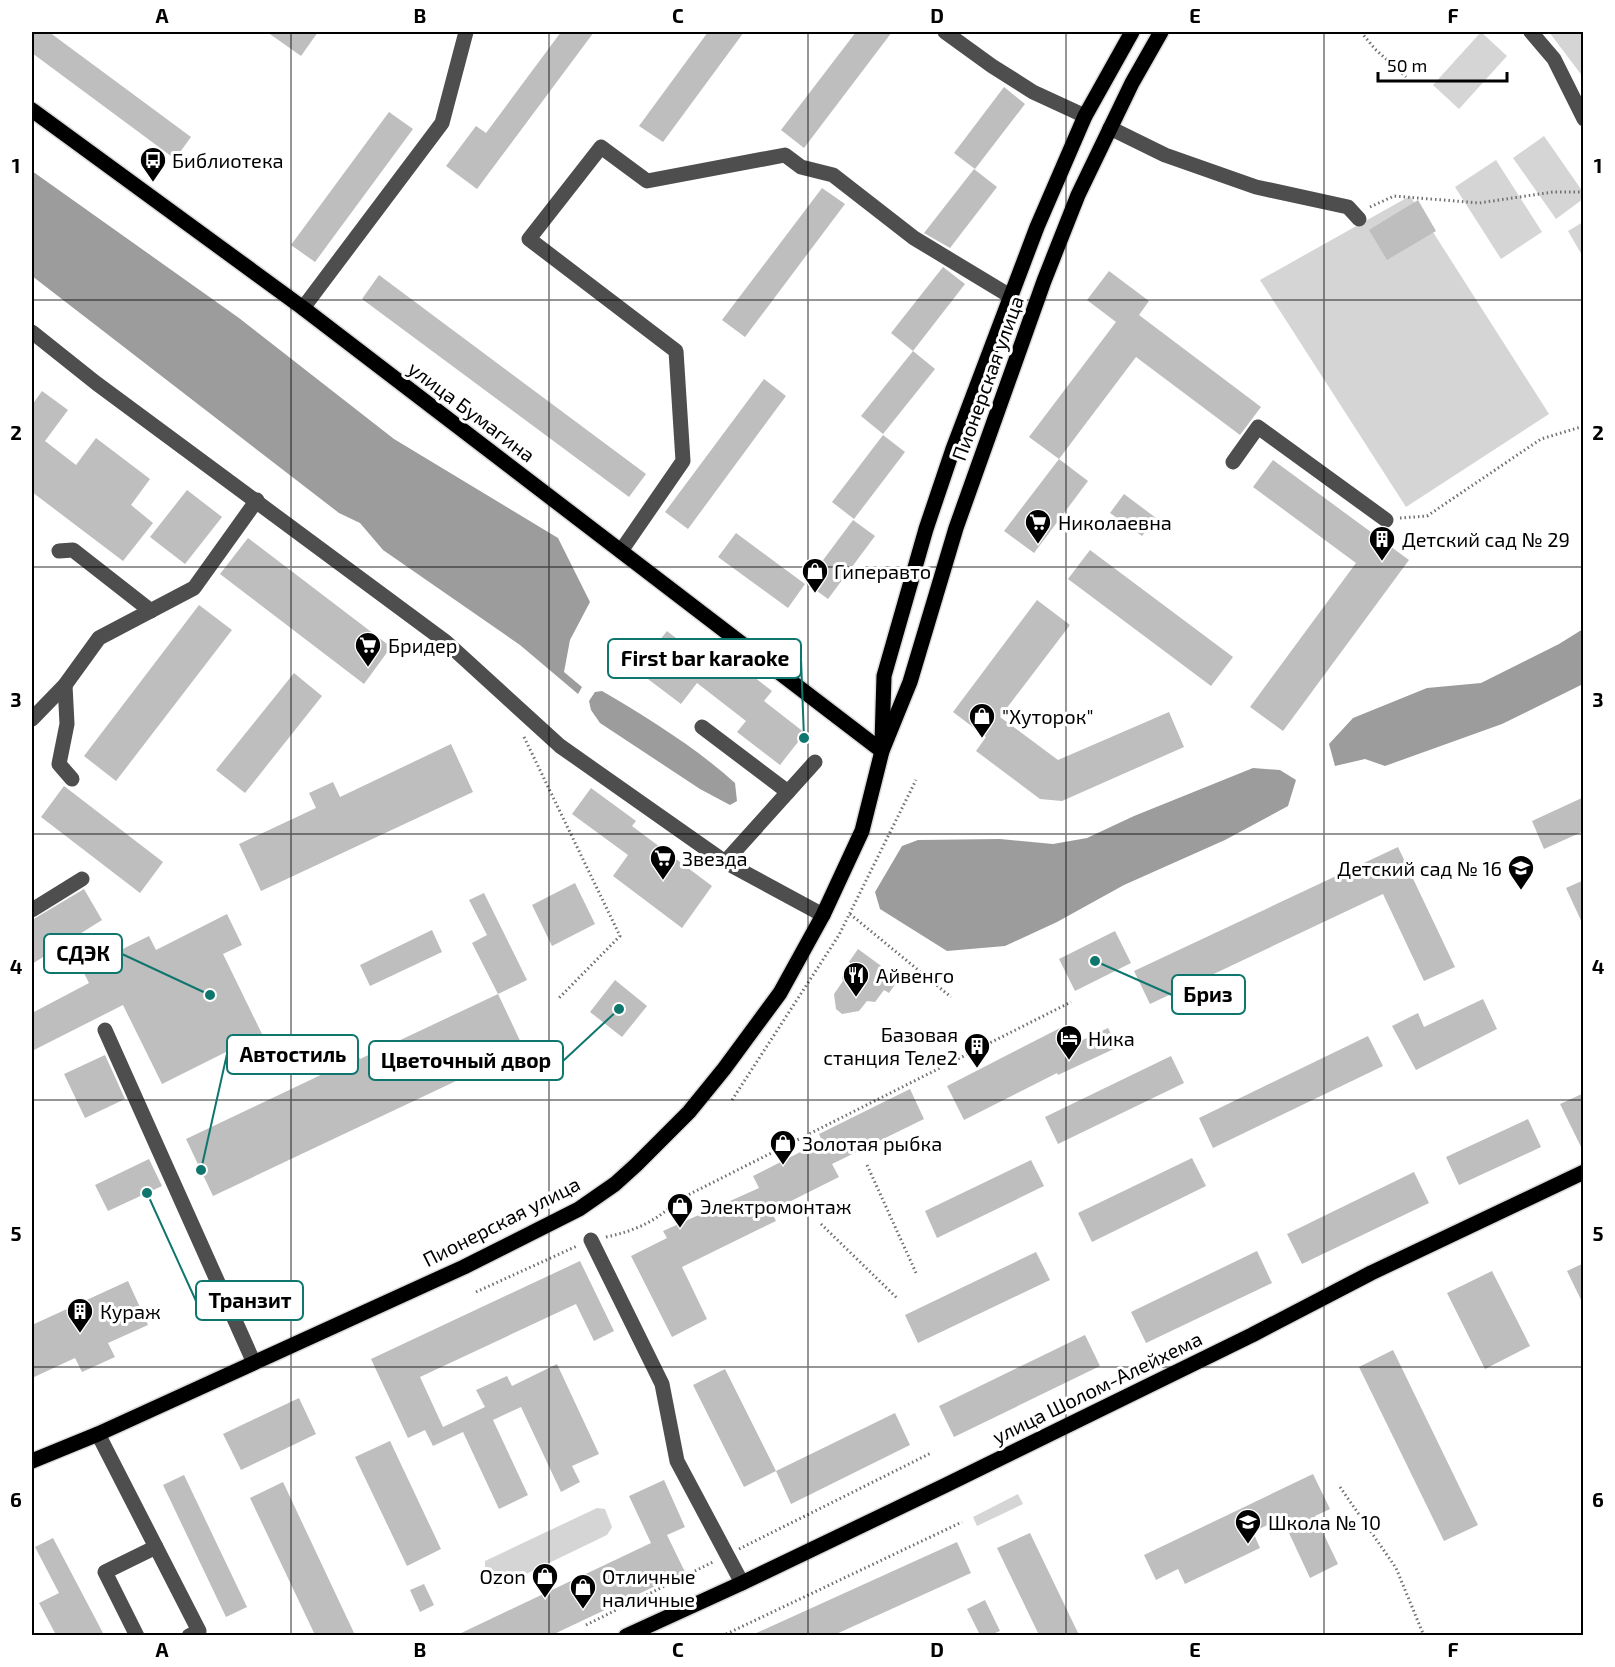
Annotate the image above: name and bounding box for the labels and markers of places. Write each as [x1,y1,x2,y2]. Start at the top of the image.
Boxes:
bus stop icon: Библиотека [138,145,168,183]
place label: Библиотека [172,148,284,172]
supermarket icon: Николаевна [1023,507,1053,545]
place label: Николаевна [1058,510,1172,534]
building icon: Детский сад № 29 [1367,524,1397,562]
place label: Детский сад № 29 [1402,527,1570,551]
shop icon: Гиперавто [800,556,830,594]
place label: Гиперавто [834,559,931,583]
supermarket icon: Бридер [353,630,383,668]
place label: Бридер [388,633,458,657]
callout: First bar karaoke [608,639,801,678]
shop icon: "Хуторок" [967,701,997,739]
place label: "Хуторок" [1002,704,1093,729]
supermarket icon: Звезда [648,843,678,881]
place label: Звезда [682,846,747,870]
school or university icon: Детский сад № 16 [1506,853,1536,891]
place label: Детский сад № 16 [1337,856,1502,880]
callout: СДЭК [44,934,122,973]
restaurant icon: Айвенго [841,960,871,998]
place label: Айвенго [876,963,954,987]
callout: Бриз [1172,975,1245,1014]
place label: Базовая станция Теле2 [823,1022,958,1069]
hotel icon: Ника [1054,1023,1084,1061]
place label: Ника [1088,1026,1135,1050]
building icon: Базовая станция Теле2 [962,1031,992,1069]
callout: Автостиль [227,1035,358,1074]
callout: Цветочный двор [369,1041,563,1080]
shop icon: Золотая рыбка [768,1128,798,1166]
place label: Золотая рыбка [802,1131,942,1155]
shop icon: Электромонтаж [665,1191,695,1229]
place label: Электромонтаж [700,1194,852,1218]
callout: Транзит [196,1281,303,1320]
building icon: Кураж [65,1296,95,1334]
place label: Кураж [100,1299,161,1324]
school or university icon: Школа № 10 [1233,1507,1263,1545]
place label: Школа № 10 [1268,1510,1381,1534]
shop icon: Ozon [530,1561,560,1599]
place label: Ozon [479,1564,526,1588]
place label: Отличные наличные [602,1564,696,1611]
shop icon: Отличные наличные [568,1572,598,1610]

